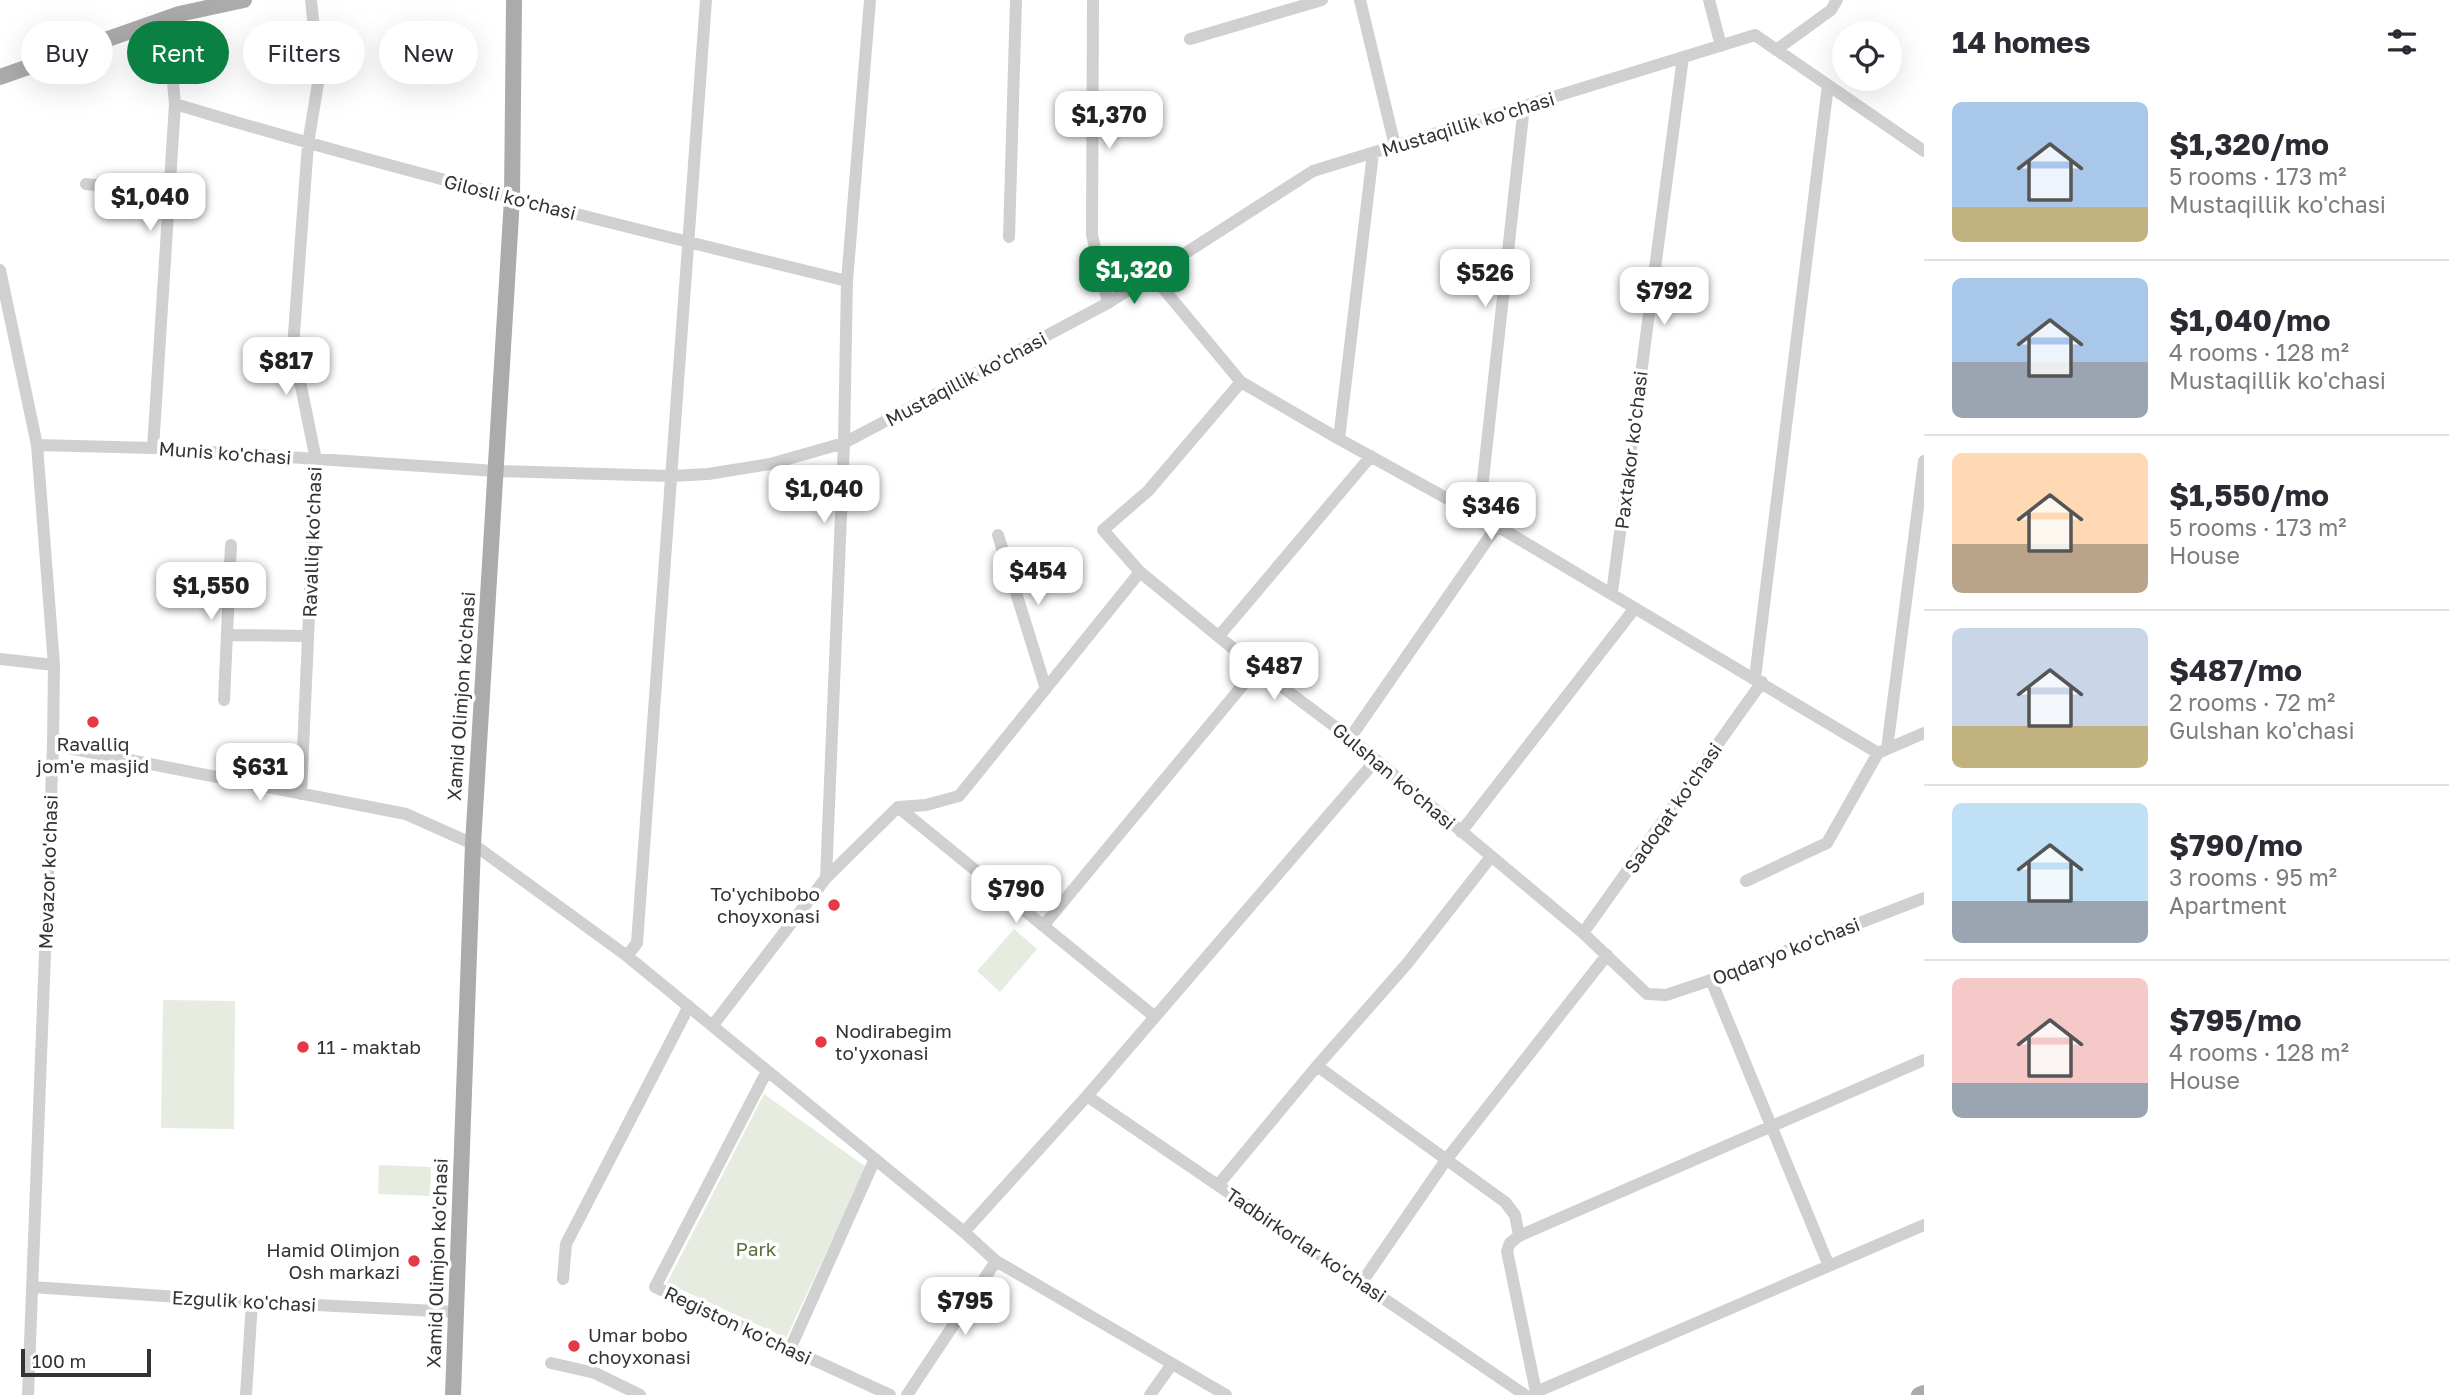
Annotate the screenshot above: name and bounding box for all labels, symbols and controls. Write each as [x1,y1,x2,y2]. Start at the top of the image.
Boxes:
chip: Buy [21,21,113,84]
chip: Rent [127,21,229,84]
chip: Filters [243,21,365,84]
chip: New [379,21,478,84]
map controls [1832,21,1902,91]
button: locate [1832,21,1902,91]
icon: filters [2383,23,2421,61]
text: 14 homes [1952,24,2091,60]
street label: Mustaqillik ko'chasi [1379,86,1557,161]
pin: $1,370 [1052,92,1166,151]
text: $1,370 [1071,100,1147,128]
text: $1,320/mo [2169,126,2329,162]
icon: home [2008,130,2092,214]
text: 5 rooms · 173 m² [2169,162,2347,190]
street label: Gilosli ko'chasi [442,169,579,224]
pin: $1,040 [93,174,207,233]
text: $1,040 [111,182,189,210]
text: Mustaqillik ko'chasi [2169,190,2386,218]
pin: $1,320 [1077,246,1191,306]
pin: $526 [1444,250,1526,309]
text: $1,320 [1095,255,1173,283]
text: $526 [1456,258,1514,286]
pin: $792 [1623,268,1705,327]
text: $792 [1636,276,1692,304]
text: $1,040/mo [2169,302,2331,338]
icon: home [2008,306,2092,390]
street label: Mustaqillik ko'chasi [881,326,1050,431]
pin: $817 [245,338,327,397]
text: 4 rooms · 128 m² [2169,338,2349,366]
text: $817 [259,346,313,374]
text: Mustaqillik ko'chasi [2169,366,2386,394]
street label: Paxtakor ko'chasi [1609,369,1652,531]
street label: Munis ko'chasi [158,436,292,469]
street label: Ravalliq ko'chasi [297,466,326,618]
pin: $1,040 [767,466,881,525]
text: $1,040 [785,474,863,502]
text: $1,550/mo [2169,477,2329,513]
icon: home [2008,481,2092,565]
pin: $346 [1450,482,1532,542]
text: $346 [1462,491,1520,519]
text: 5 rooms · 173 m² [2169,513,2347,541]
text: House [2169,541,2240,569]
pin: $454 [997,548,1079,607]
text: $454 [1009,556,1067,584]
pin: $1,550 [154,562,268,622]
text: $1,550 [172,571,250,599]
street label: Xamid Olimjon ko'chasi [442,590,479,801]
pin: $487 [1233,642,1315,702]
text: $487 [1245,651,1303,679]
text: $487/mo [2169,652,2302,688]
icon: home [2008,656,2092,740]
text: 2 rooms · 72 m² [2169,688,2335,716]
marker: Ravalliq jom'e masjid [85,714,101,730]
text: Gulshan ko'chasi [2169,716,2355,744]
street label: Gulshan ko'chasi [1328,718,1460,834]
place label: Ravalliq jom'e masjid [36,732,149,777]
street label: Sadoqat ko'chasi [1619,738,1726,877]
pin: $631 [219,744,301,803]
text: $631 [232,752,288,780]
street label: Mevazor ko'chasi [33,794,62,950]
text: $790/mo [2169,827,2303,863]
icon: home [2008,831,2092,915]
text: 3 rooms · 95 m² [2169,863,2337,891]
pin: $790 [975,866,1057,925]
text: $790 [987,874,1045,902]
place label: To'ychibobo choyxonasi [710,882,820,927]
text: Apartment [2169,891,2287,919]
marker: To'ychibobo choyxonasi [826,897,842,913]
street label: Oqdaryo ko'chasi [1709,912,1863,989]
text: $795/mo [2169,1002,2301,1038]
icon: home [2008,1006,2092,1090]
place label: Nodirabegim to'yxonasi [835,1019,952,1064]
marker: Nodirabegim to'yxonasi [813,1034,829,1050]
place label: 11 - maktab [317,1035,421,1058]
text: 4 rooms · 128 m² [2169,1038,2349,1066]
marker: 11 - maktab [295,1039,311,1055]
text: House [2169,1066,2240,1094]
street label: Xamid Olimjon ko'chasi [421,1158,452,1368]
street label: Tadbirkorlar ko'chasi [1222,1182,1391,1307]
park label: Park [735,1237,777,1260]
place label: Hamid Olimjon Osh markazi [266,1238,400,1283]
marker: Hamid Olimjon Osh markazi [406,1253,422,1269]
pin: $795 [924,1278,1006,1337]
street label: Registon ko'chasi [661,1280,815,1369]
street label: Ezgulik ko'chasi [171,1285,317,1316]
text: $795 [937,1286,993,1314]
place label: Umar bobo choyxonasi [588,1323,691,1368]
marker: Umar bobo choyxonasi [566,1338,582,1354]
scale bar [21,1346,150,1378]
text: 100 m [32,1349,86,1372]

